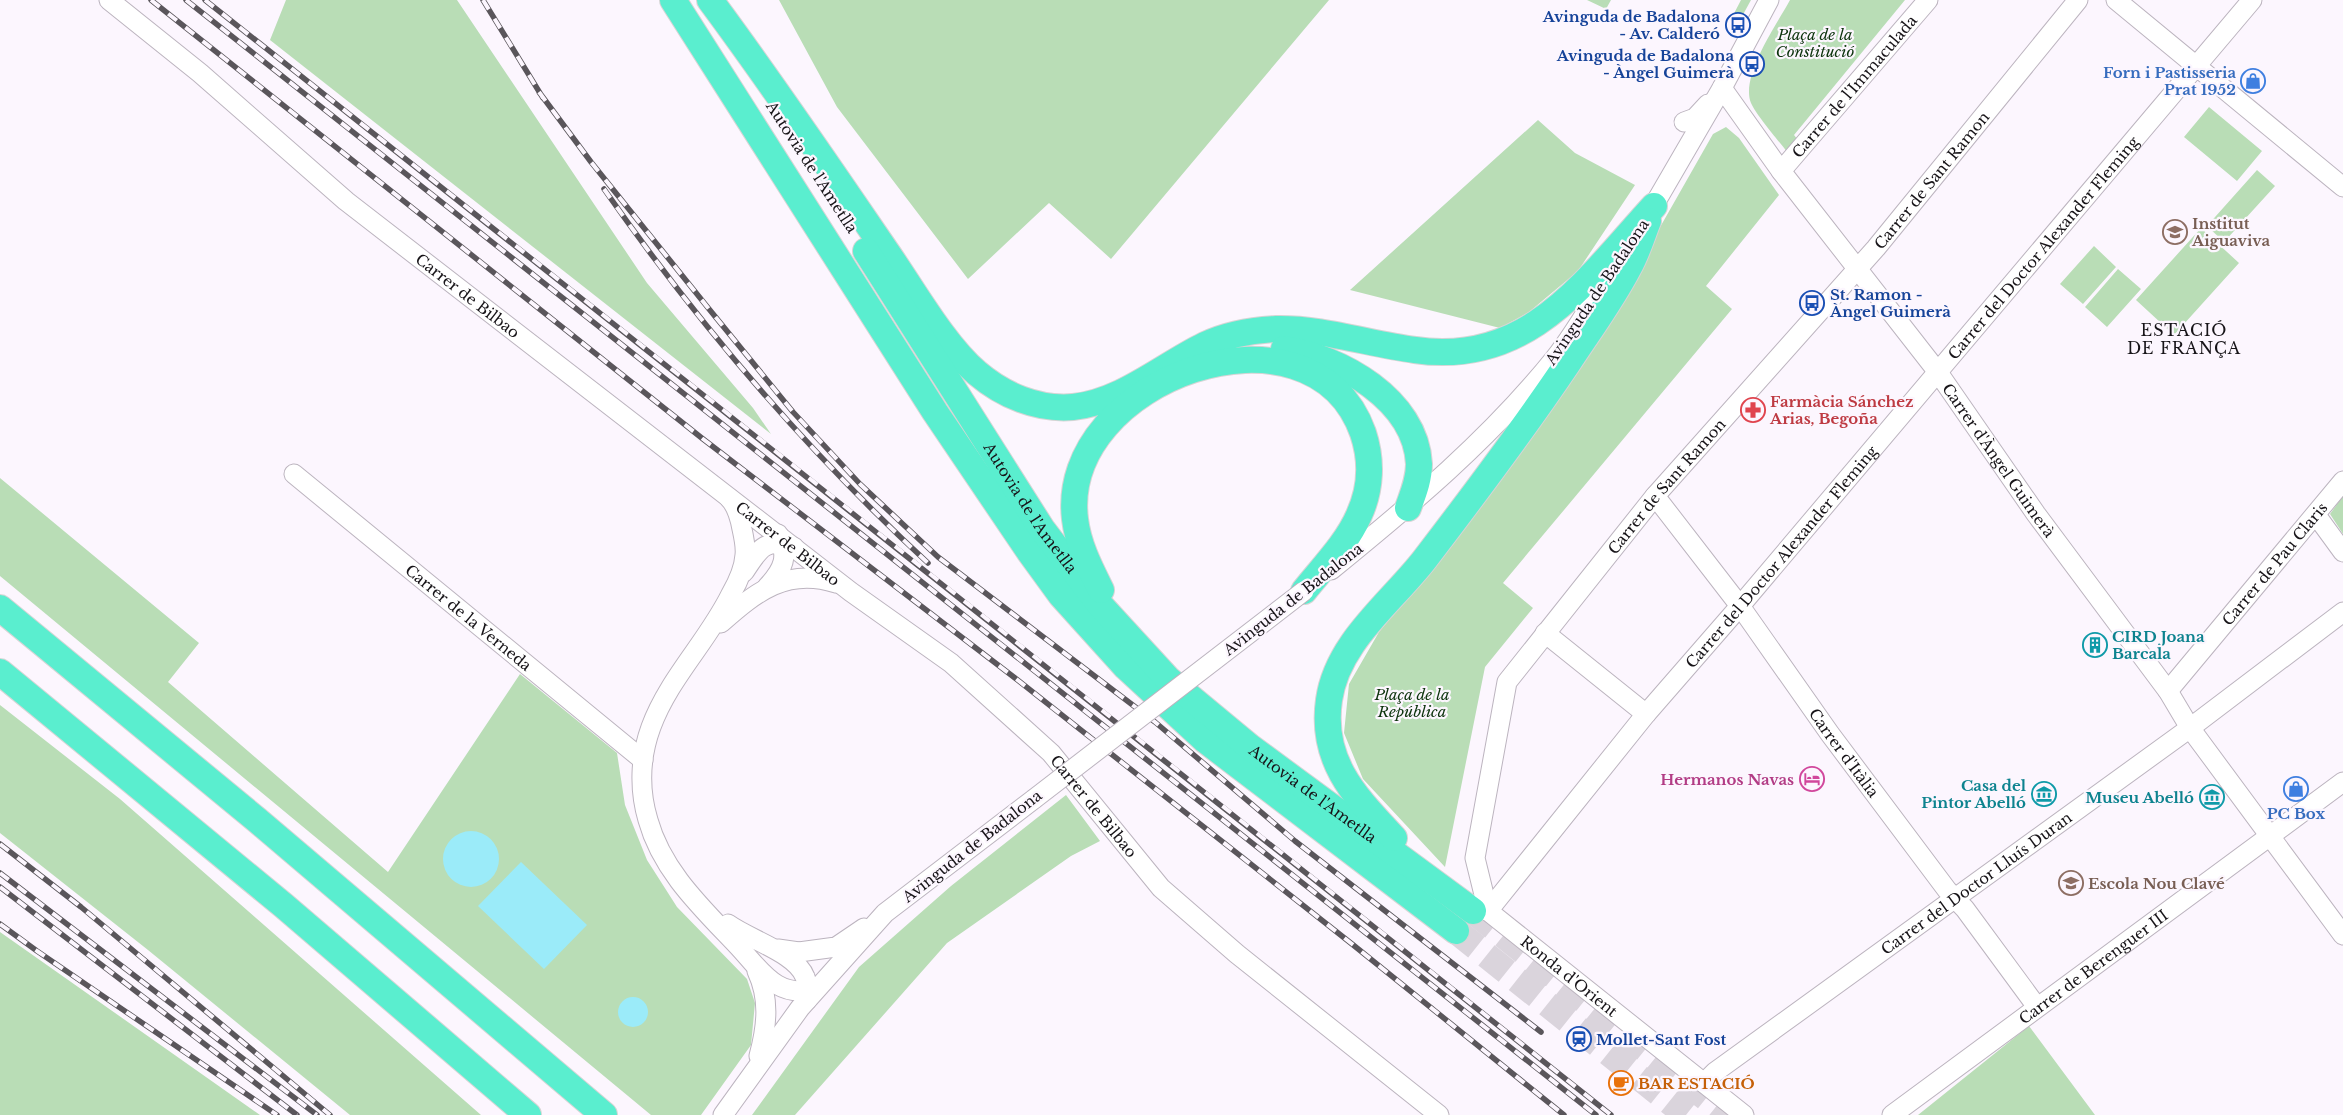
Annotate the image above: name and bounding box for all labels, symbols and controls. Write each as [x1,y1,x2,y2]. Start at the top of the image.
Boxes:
place label: Avinguda de Badalona - Av. Calderó [1542,7,1720,43]
street label: Carrer de l'Immaculada [1788,10,1921,161]
bus stop icon: Avinguda de Badalona - Av. Calderó [1725,12,1751,38]
park label: Plaça de la Constitució [1776,25,1854,61]
place label: Avinguda de Badalona - Àngel Guimerà [1556,46,1734,82]
bus stop icon: Avinguda de Badalona - Àngel Guimerà [1739,51,1765,77]
place label: Forn i Pastisseria Prat 1952 [2103,63,2236,99]
shop icon: Forn i Pastisseria Prat 1952 [2240,68,2266,94]
street label: Autovia de l'Ametlla [762,97,862,237]
street label: Carrer de Sant Ramon [1870,107,1993,253]
street label: Carrer del Doctor Alexander Fleming [1943,131,2143,363]
place label: Institut Aiguaviva [2191,214,2270,250]
street label: Avinguda de Badalona [1541,215,1653,369]
school or university icon: Institut Aiguaviva [2162,219,2188,245]
street label: Carrer de Bilbao [412,249,524,342]
place label: St. Ramon - Àngel Guimerà [1829,285,1951,321]
bus stop icon: St. Ramon - Àngel Guimerà [1799,290,1825,316]
district label: ESTACIÓ DE FRANÇA [2127,320,2241,358]
street label: Carrer d'Àngel Guimerà [1939,379,2060,541]
place label: Farmàcia Sánchez Arias, Begoña [1769,392,1914,428]
pharmacy icon: Farmàcia Sánchez Arias, Begoña [1740,397,1766,423]
street label: Carrer de Sant Ramon [1603,414,1729,558]
street label: Autovia de l'Ametlla [980,438,1082,577]
street label: Carrer del Doctor Alexander Fleming [1681,441,1882,672]
street label: Carrer de Bilbao [732,497,844,590]
street label: Carrer de Pau Claris [2218,498,2331,629]
street label: Avinguda de Badalona [1219,538,1367,660]
street label: Carrer de la Verneda [402,560,536,675]
place label: CIRD Joana Barcala [2112,627,2205,663]
building icon: CIRD Joana Barcala [2082,632,2108,658]
park label: Plaça de la República [1373,685,1450,721]
street label: Carrer d'Itàlia [1805,704,1884,801]
street label: Autovia de l'Ametlla [1245,740,1381,847]
street label: Carrer de Bilbao [1047,751,1142,861]
hotel icon: Hermanos Navas [1799,766,1825,792]
place label: Hermanos Navas [1660,770,1794,789]
place label: Casa del Pintor Abelló [1921,776,2027,812]
shop icon: PC Box [2283,776,2309,802]
museum icon: Casa del Pintor Abelló [2031,781,2057,807]
museum icon: Museu Abelló [2199,784,2225,810]
street label: Avinguda de Badalona [898,785,1046,907]
place label: Museu Abelló [2085,788,2194,807]
place label: PC Box [2267,804,2325,823]
street label: Carrer del Doctor Lluís Duran [1877,807,2075,958]
school or university icon: Escola Nou Clavé [2058,870,2084,896]
place label: Escola Nou Clavé [2088,874,2225,893]
street label: Carrer de Berenguer III [2015,905,2171,1028]
street label: Ronda d'Orient [1517,931,1622,1020]
station icon: Mollet-Sant Fost [1566,1026,1592,1052]
place label: Mollet-Sant Fost [1596,1030,1727,1049]
cafe icon: BAR ESTACIÓ [1608,1070,1634,1096]
place label: BAR ESTACIÓ [1638,1074,1755,1093]

